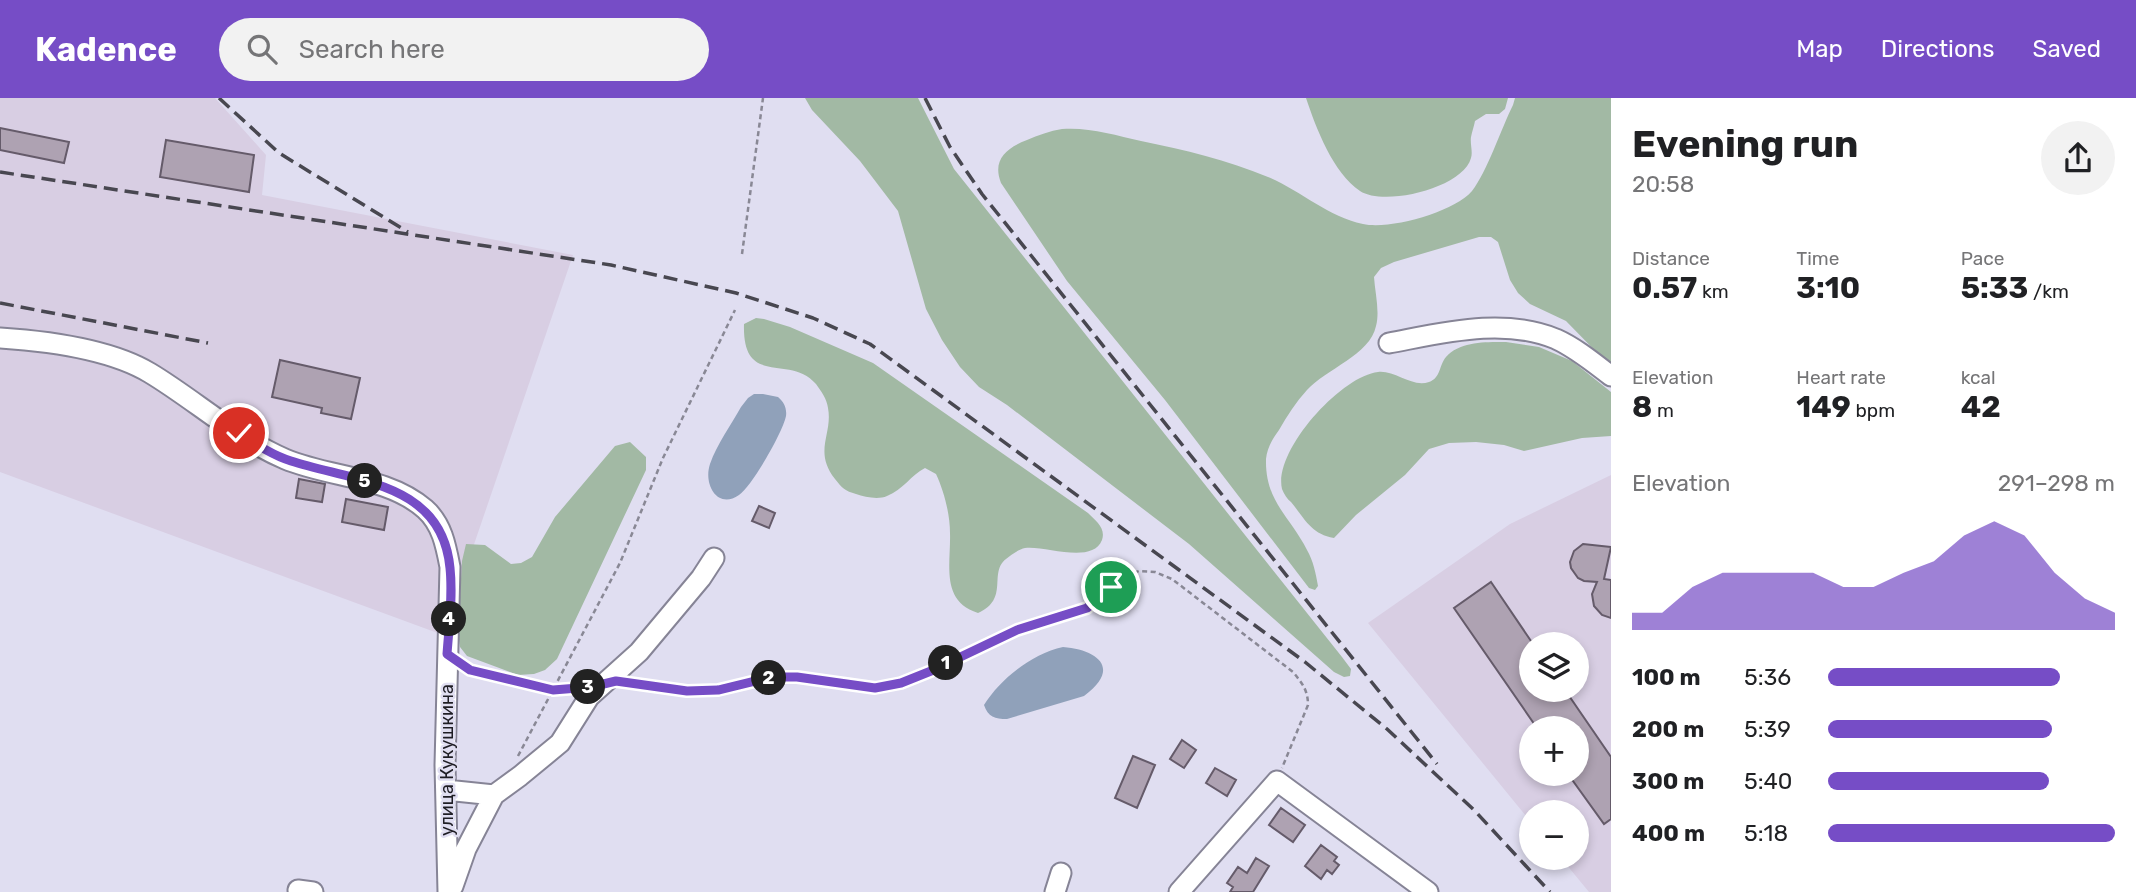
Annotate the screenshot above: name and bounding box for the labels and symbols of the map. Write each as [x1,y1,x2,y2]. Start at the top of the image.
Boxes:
pin [209,403,269,463]
pin: 5 [348,464,382,498]
pin [1081,557,1141,617]
pin: 4 [432,602,466,636]
pin: 1 [928,646,964,680]
pin: 2 [752,660,786,696]
pin: 3 [570,670,606,704]
street label: улица Кукушкина [436,684,458,836]

